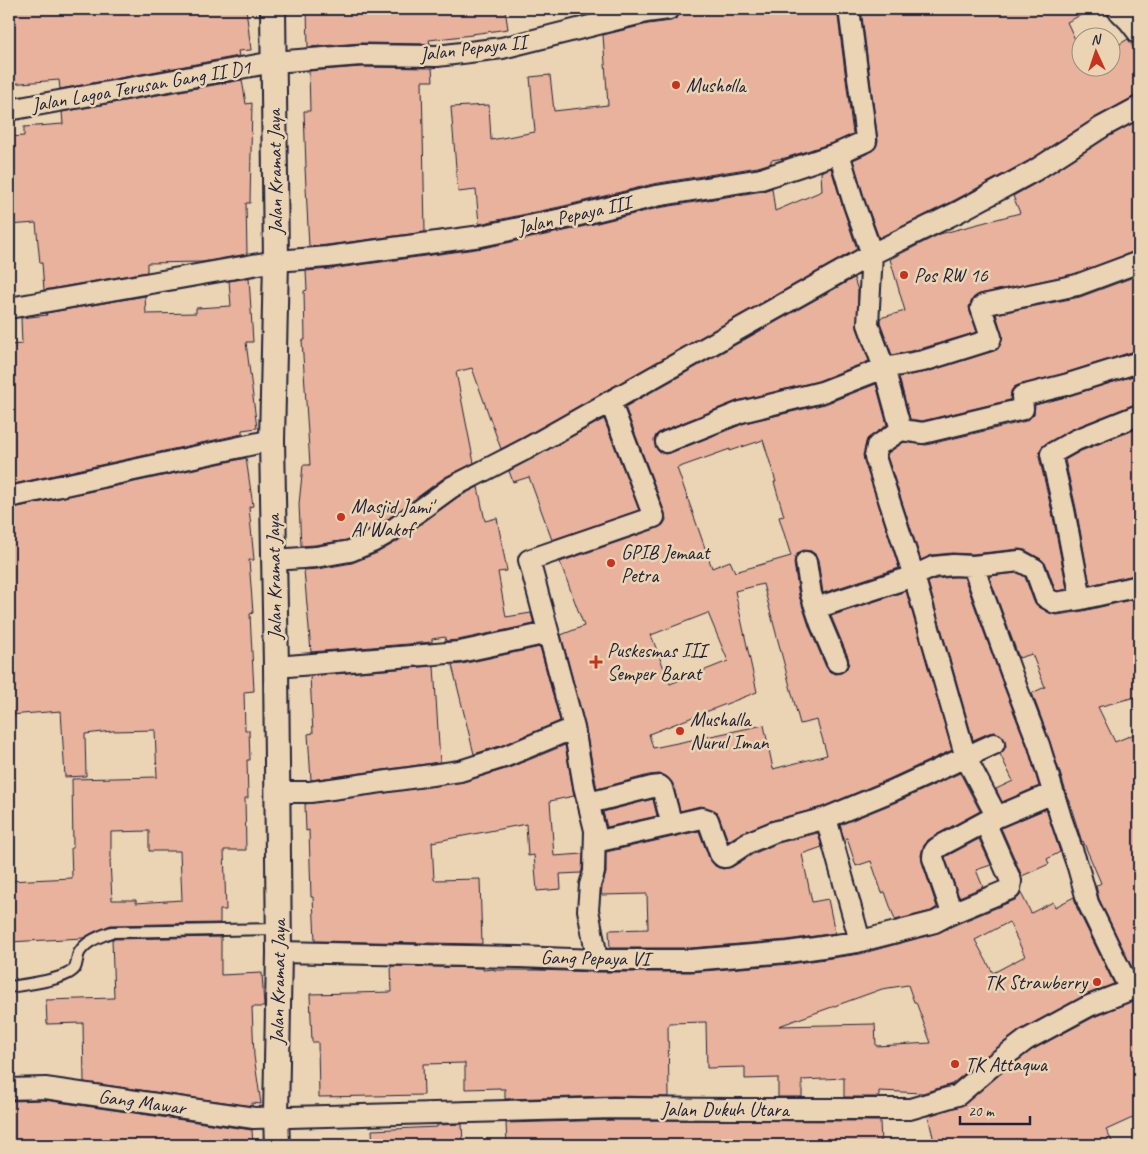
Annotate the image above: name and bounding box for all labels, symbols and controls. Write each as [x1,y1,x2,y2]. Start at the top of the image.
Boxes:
north arrow [1070,28,1120,78]
street label: Jalan Pepaya II [417,29,532,67]
text: N [1091,31,1102,48]
street label: Jalan Lagoa Terusan Gang II D1 [28,54,254,118]
place label: Musholla [686,73,747,98]
marker: Musholla [670,79,682,91]
street label: Jalan Kramat Jaya [261,107,289,236]
street label: Jalan Pepaya III [514,189,637,240]
place label: Pos RW 16 [914,263,989,288]
marker: Pos RW 16 [898,269,910,281]
place label: Masjid Jami' Al Wakof [351,494,437,542]
marker: Masjid Jami' Al Wakof [335,511,347,523]
street label: Jalan Kramat Jaya [260,512,288,641]
place label: GPIB Jemaat Petra [621,540,712,588]
marker: GPIB Jemaat Petra [605,557,617,569]
place label: Puskesmas III Semper Barat [607,638,710,686]
marker: Puskesmas III Semper Barat [589,655,603,669]
place label: Mushalla Nurul Iman [690,707,770,755]
marker: Mushalla Nurul Iman [674,725,686,737]
street label: Jalan Kramat Jaya [264,917,292,1046]
street label: Gang Pepaya VI [540,945,655,972]
place label: TK Strawberry [984,970,1089,995]
marker: TK Strawberry [1091,976,1103,988]
place label: TK Attaqwa [965,1052,1049,1077]
marker: TK Attaqwa [949,1058,961,1070]
street label: Gang Mawar [97,1084,189,1121]
scale bar [960,1094,1030,1126]
street label: Jalan Dukuh Utara [660,1097,790,1122]
text: 20 m [968,1102,995,1121]

